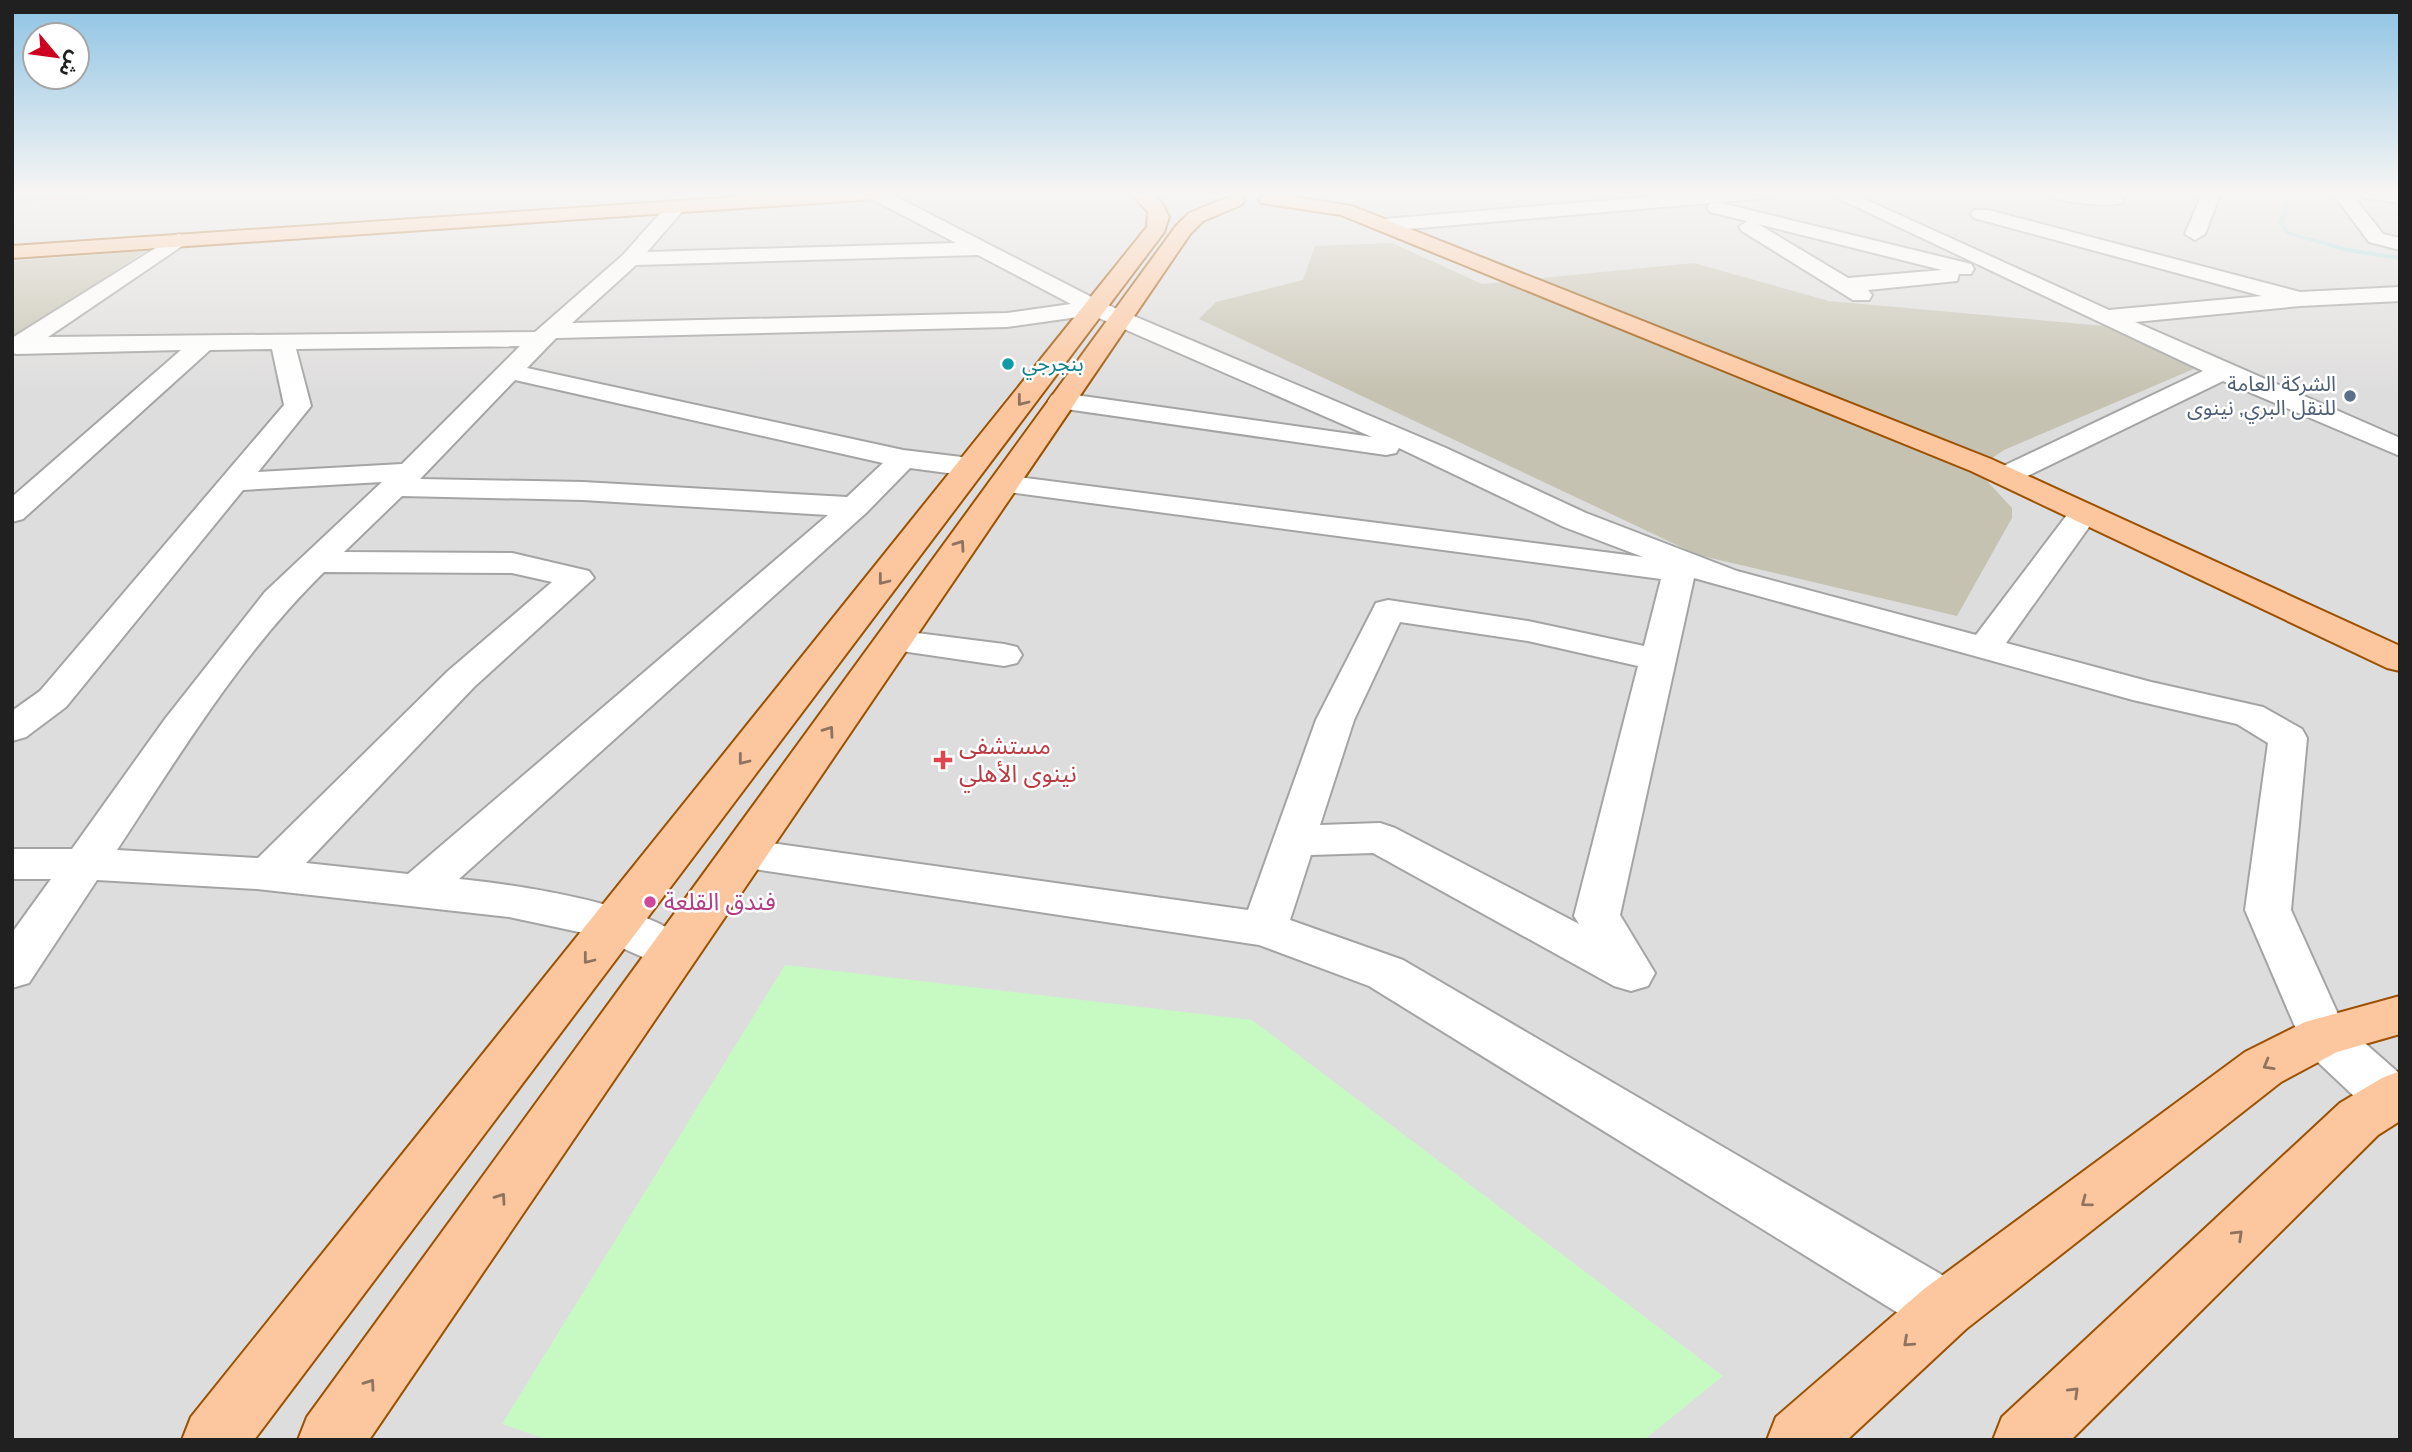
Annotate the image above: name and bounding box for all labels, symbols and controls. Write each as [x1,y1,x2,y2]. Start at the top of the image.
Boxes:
north arrow [21,21,91,91]
text: ش [54,47,88,81]
place label: بنجرجي [1022,350,1084,380]
marker: بنجرجي [1000,356,1016,372]
place label: الشركة العامة للنقل البري, نينوى [2187,370,2336,424]
marker: الشركة العامة للنقل البري, نينوى [2342,388,2358,404]
one-way arrow [1018,393,1031,405]
one-way arrow [952,540,964,553]
one-way arrow [878,573,891,585]
one-way arrow [821,726,833,739]
place label: مستشفى نينوى الأهلي [959,730,1077,793]
marker: مستشفى نينوى الأهلي [933,750,953,770]
one-way arrow [738,752,751,765]
place label: فندق القلعة [664,886,776,916]
marker: فندق القلعة [642,894,658,910]
one-way arrow [584,951,597,964]
one-way arrow [2263,1057,2276,1070]
one-way arrow [493,1193,505,1206]
one-way arrow [2081,1193,2094,1206]
one-way arrow [2230,1230,2243,1243]
one-way arrow [1903,1334,1916,1346]
one-way arrow [362,1379,374,1392]
one-way arrow [2066,1388,2079,1401]

